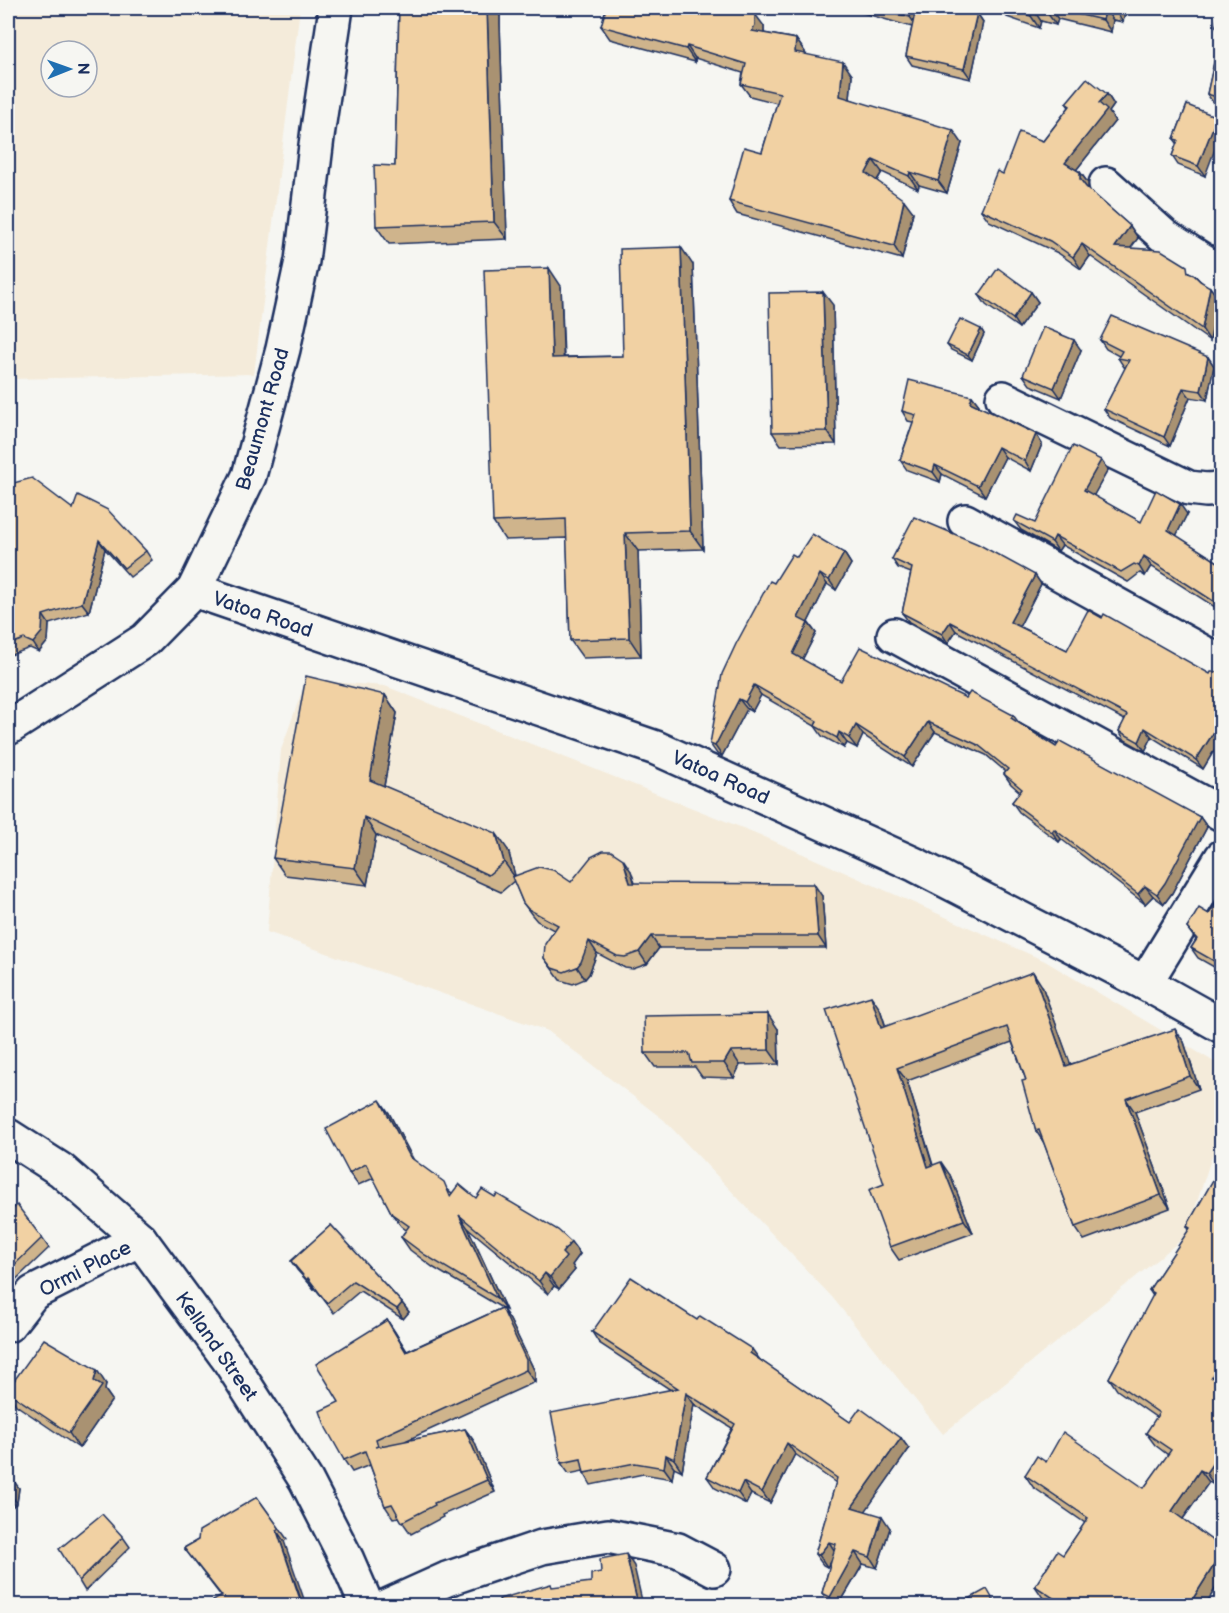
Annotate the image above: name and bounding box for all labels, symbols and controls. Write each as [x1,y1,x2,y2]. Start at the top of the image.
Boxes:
north arrow [39,39,99,99]
text: N [73,63,92,75]
street label: Beaumont Road [231,345,295,493]
street label: Vatoa Road [210,587,316,643]
street label: Vatoa Road [668,746,773,810]
street label: Ormi Place [36,1235,135,1302]
street label: Kelland Street [170,1288,263,1406]

